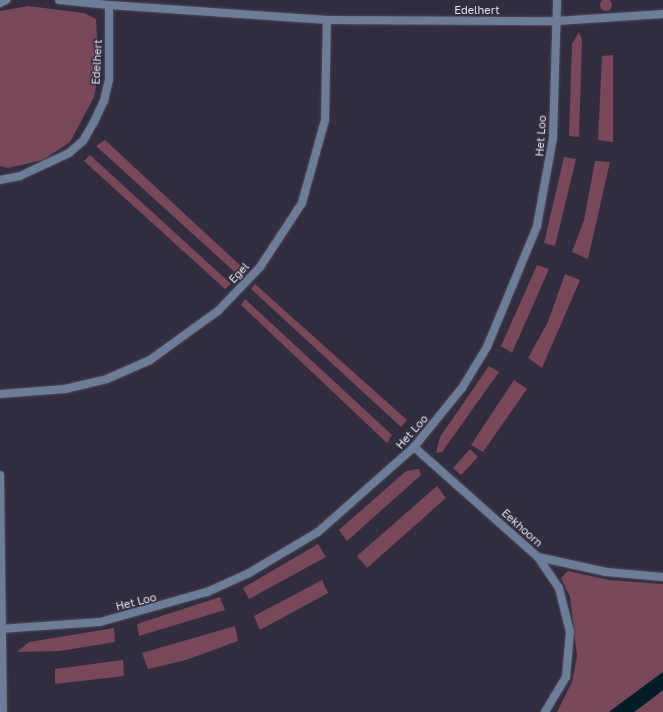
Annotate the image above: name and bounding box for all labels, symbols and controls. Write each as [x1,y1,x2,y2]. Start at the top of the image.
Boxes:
street label: Edelhert [454,3,500,17]
street label: Edelhert [89,39,105,85]
street label: Het Loo [533,115,549,157]
street label: Egel [226,260,252,286]
street label: Het Loo [393,412,431,452]
street label: Eekhoorn [499,506,545,550]
street label: Het Loo [114,591,158,613]

